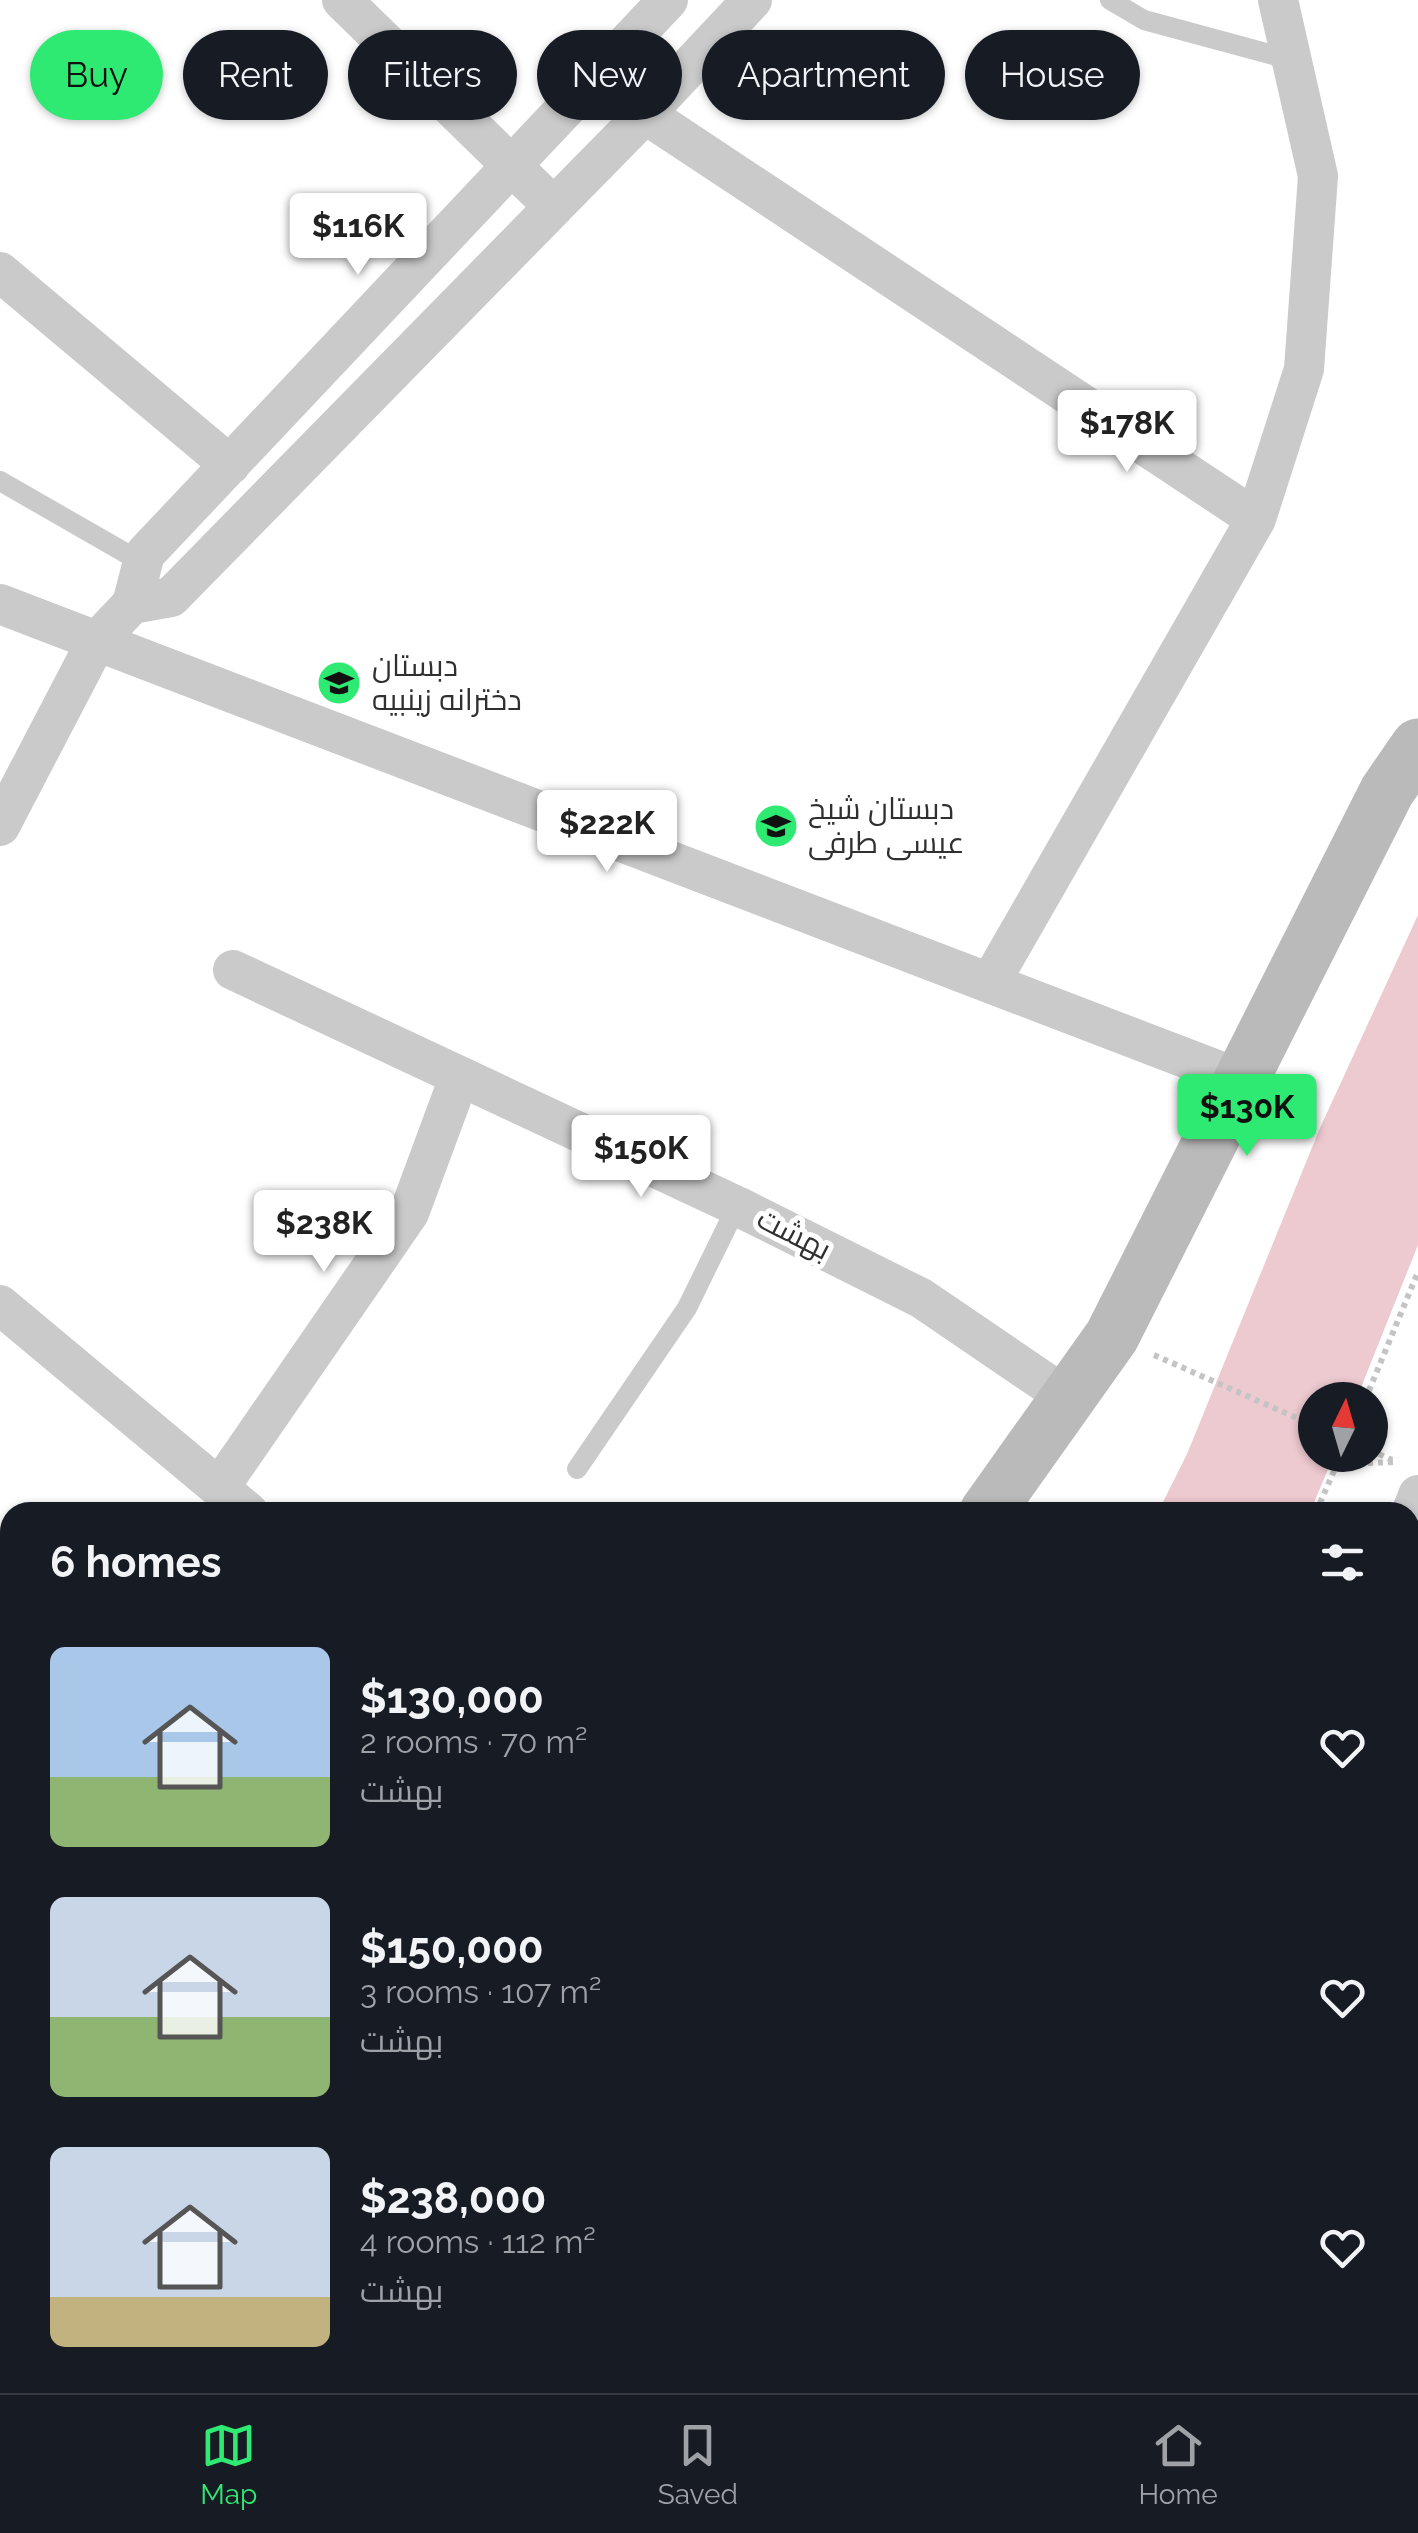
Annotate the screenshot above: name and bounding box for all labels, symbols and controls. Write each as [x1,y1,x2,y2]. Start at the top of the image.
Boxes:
chip: Buy [30,30,163,120]
chip: Rent [183,30,328,120]
chip: Filters [348,30,517,120]
chip: New [537,30,682,120]
chip: Apartment [702,30,945,120]
chip: House [965,30,1140,120]
pin: $116K [288,193,428,278]
text: $116K [312,207,404,244]
pin: $178K [1057,390,1197,475]
text: $178K [1080,404,1174,441]
place label: دبستان دخترانه زینبیه [372,648,522,717]
school or university icon: دبستان دخترانه زینبیه [316,660,362,706]
pin: $222K [537,790,677,875]
place label: دبستان شیخ عیسی طرفی [808,791,965,861]
school or university icon: دبستان شیخ عیسی طرفی [753,803,799,849]
text: $222K [559,804,655,841]
pin: $130K [1177,1074,1317,1159]
text: $130K [1199,1088,1295,1125]
pin: $150K [571,1115,711,1200]
text: $150K [594,1129,688,1166]
pin: $238K [254,1190,394,1275]
street label: بهشت [751,1200,837,1268]
text: $238K [276,1204,372,1241]
north arrow [1298,1382,1388,1472]
map controls [1298,1382,1388,1472]
icon: filters [1315,1535,1370,1590]
text: 6 homes [50,1538,221,1587]
text: $130,000 [360,1674,544,1723]
icon: home [130,1687,250,1807]
icon: heart [1315,1720,1370,1775]
text: 2 rooms · 70 m² [360,1723,587,1760]
text: بهشت [360,1772,443,1809]
text: $150,000 [360,1924,544,1973]
icon: home [130,1937,250,2057]
icon: heart [1315,1970,1370,2025]
text: 3 rooms · 107 m² [360,1973,601,2010]
text: بهشت [360,2022,443,2059]
text: $238,000 [360,2174,546,2223]
icon: home [130,2187,250,2307]
icon: heart [1315,2220,1370,2275]
text: 4 rooms · 112 m² [360,2223,596,2260]
text: بهشت [360,2272,443,2309]
tab: Map [200,2418,257,2511]
tab: Saved [658,2418,738,2511]
tab: Home [1138,2418,1218,2511]

